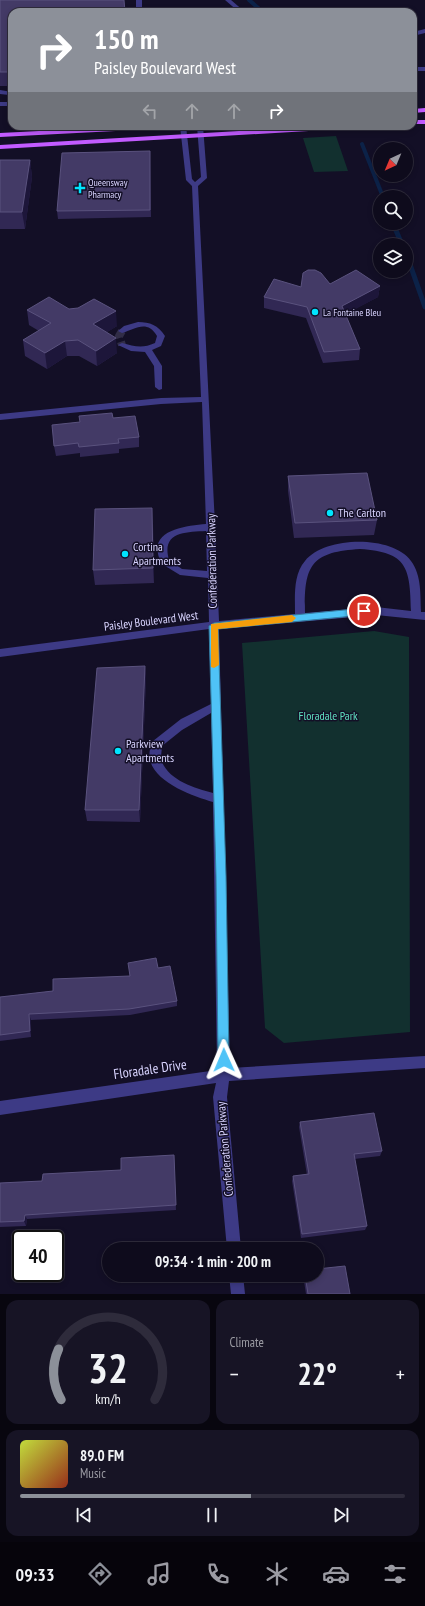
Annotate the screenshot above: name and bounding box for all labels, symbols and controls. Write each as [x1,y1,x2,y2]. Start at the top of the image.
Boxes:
text: 150 m [94,20,158,57]
icon: right [28,24,80,76]
text: Paisley Boulevard West [94,56,236,79]
icon: left [139,100,161,122]
icon: ahead [181,100,203,122]
icon: ahead [223,100,245,122]
icon: right [265,100,287,122]
north arrow [373,142,413,182]
map controls [373,142,413,278]
place label: Queensway Pharmacy [88,176,128,201]
marker: Queensway Pharmacy [75,183,85,193]
button: search [373,190,413,230]
button: layers [373,238,413,278]
place label: La Fontaine Bleu [323,306,381,319]
marker: La Fontaine Bleu [310,307,320,317]
place label: The Carlton [338,505,386,520]
marker: The Carlton [325,508,335,518]
street label: Confederation Parkway [203,513,220,609]
place label: Cortina Apartments [133,539,181,568]
marker: Cortina Apartments [120,549,130,559]
pin [347,594,381,628]
icon: arrive [353,600,375,622]
street label: Paisley Boulevard West [103,607,200,634]
park label: Floradale Park [298,708,358,723]
place label: Parkview Apartments [126,736,174,765]
marker: Parkview Apartments [113,746,123,756]
position arrow [203,1039,245,1081]
street label: Floradale Drive [112,1055,188,1083]
street label: Confederation Parkway [213,1101,236,1197]
speed limit sign: 40 [12,1230,64,1282]
text: 09:34 · 1 min · 200 m [155,1252,271,1271]
text: Climate [230,1334,264,1351]
text: 32 [88,1341,128,1394]
text: 22° [297,1354,337,1393]
text: − [230,1360,239,1388]
text: + [396,1360,405,1388]
text: km/h [95,1389,120,1408]
text: 89.0 FM [80,1446,124,1465]
text: Music [80,1465,106,1482]
icon: previous [73,1504,95,1526]
icon: pause [201,1504,223,1526]
icon: next [330,1504,352,1526]
icon: directions [86,1560,114,1588]
icon: music [145,1560,173,1588]
icon: phone [204,1560,232,1588]
icon: climate [263,1560,291,1588]
icon: car [322,1560,350,1588]
icon: filters [381,1560,409,1588]
text: 09:33 [16,1563,55,1586]

